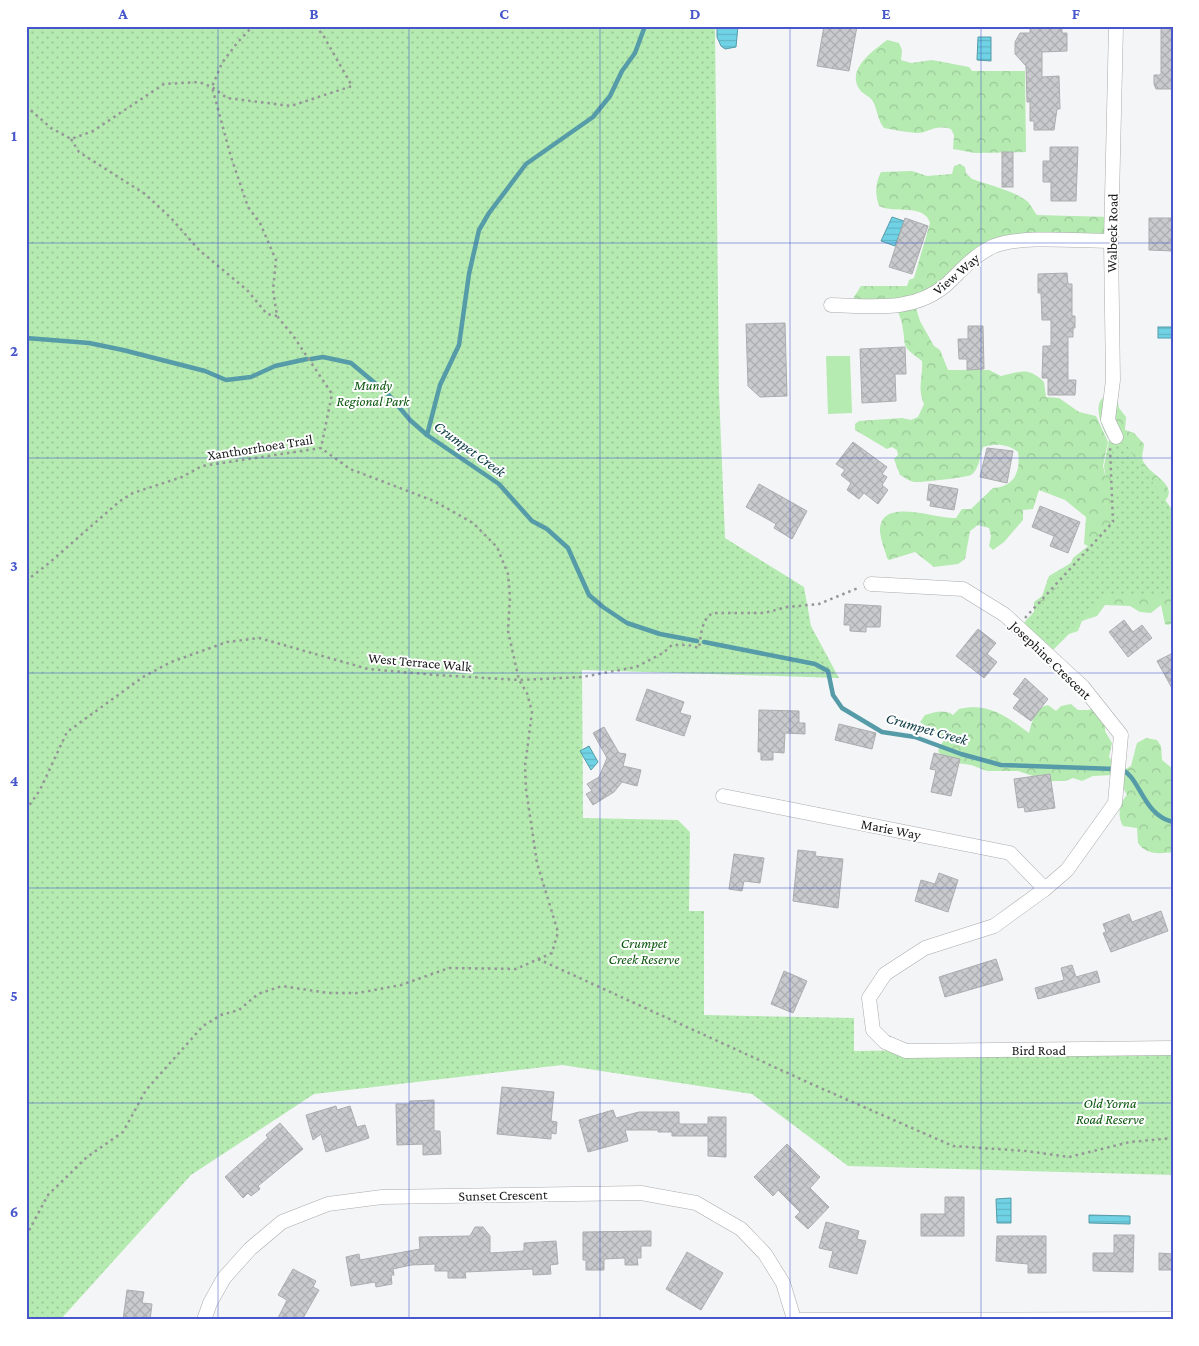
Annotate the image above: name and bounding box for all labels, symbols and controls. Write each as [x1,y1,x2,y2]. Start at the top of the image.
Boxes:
text: A [117,5,128,22]
text: B [309,5,319,22]
text: C [499,5,509,22]
text: D [689,5,701,22]
text: E [881,5,891,22]
text: F [1072,5,1081,22]
text: 1 [11,127,17,144]
street label: Walbeck Road [1103,193,1121,273]
street label: View Way [930,250,983,298]
text: 2 [10,342,18,359]
park label: Mundy Regional Park [337,377,410,409]
water label: Crumpet Creek [431,418,510,482]
street label: Xanthorrhoea Trail [206,431,314,463]
text: 3 [10,557,18,574]
street label: Josephine Crescent [1006,616,1095,703]
street label: West Terrace Walk [367,649,473,675]
water label: Crumpet Creek [884,710,971,750]
text: 4 [10,772,19,789]
street label: Marie Way [860,815,923,843]
park label: Crumpet Creek Reserve [608,935,680,967]
text: 5 [10,987,18,1004]
street label: Bird Road [1012,1042,1067,1058]
park label: Old Yorna Road Reserve [1076,1095,1145,1127]
street label: Sunset Crescent [458,1186,548,1204]
text: 6 [10,1203,18,1220]

